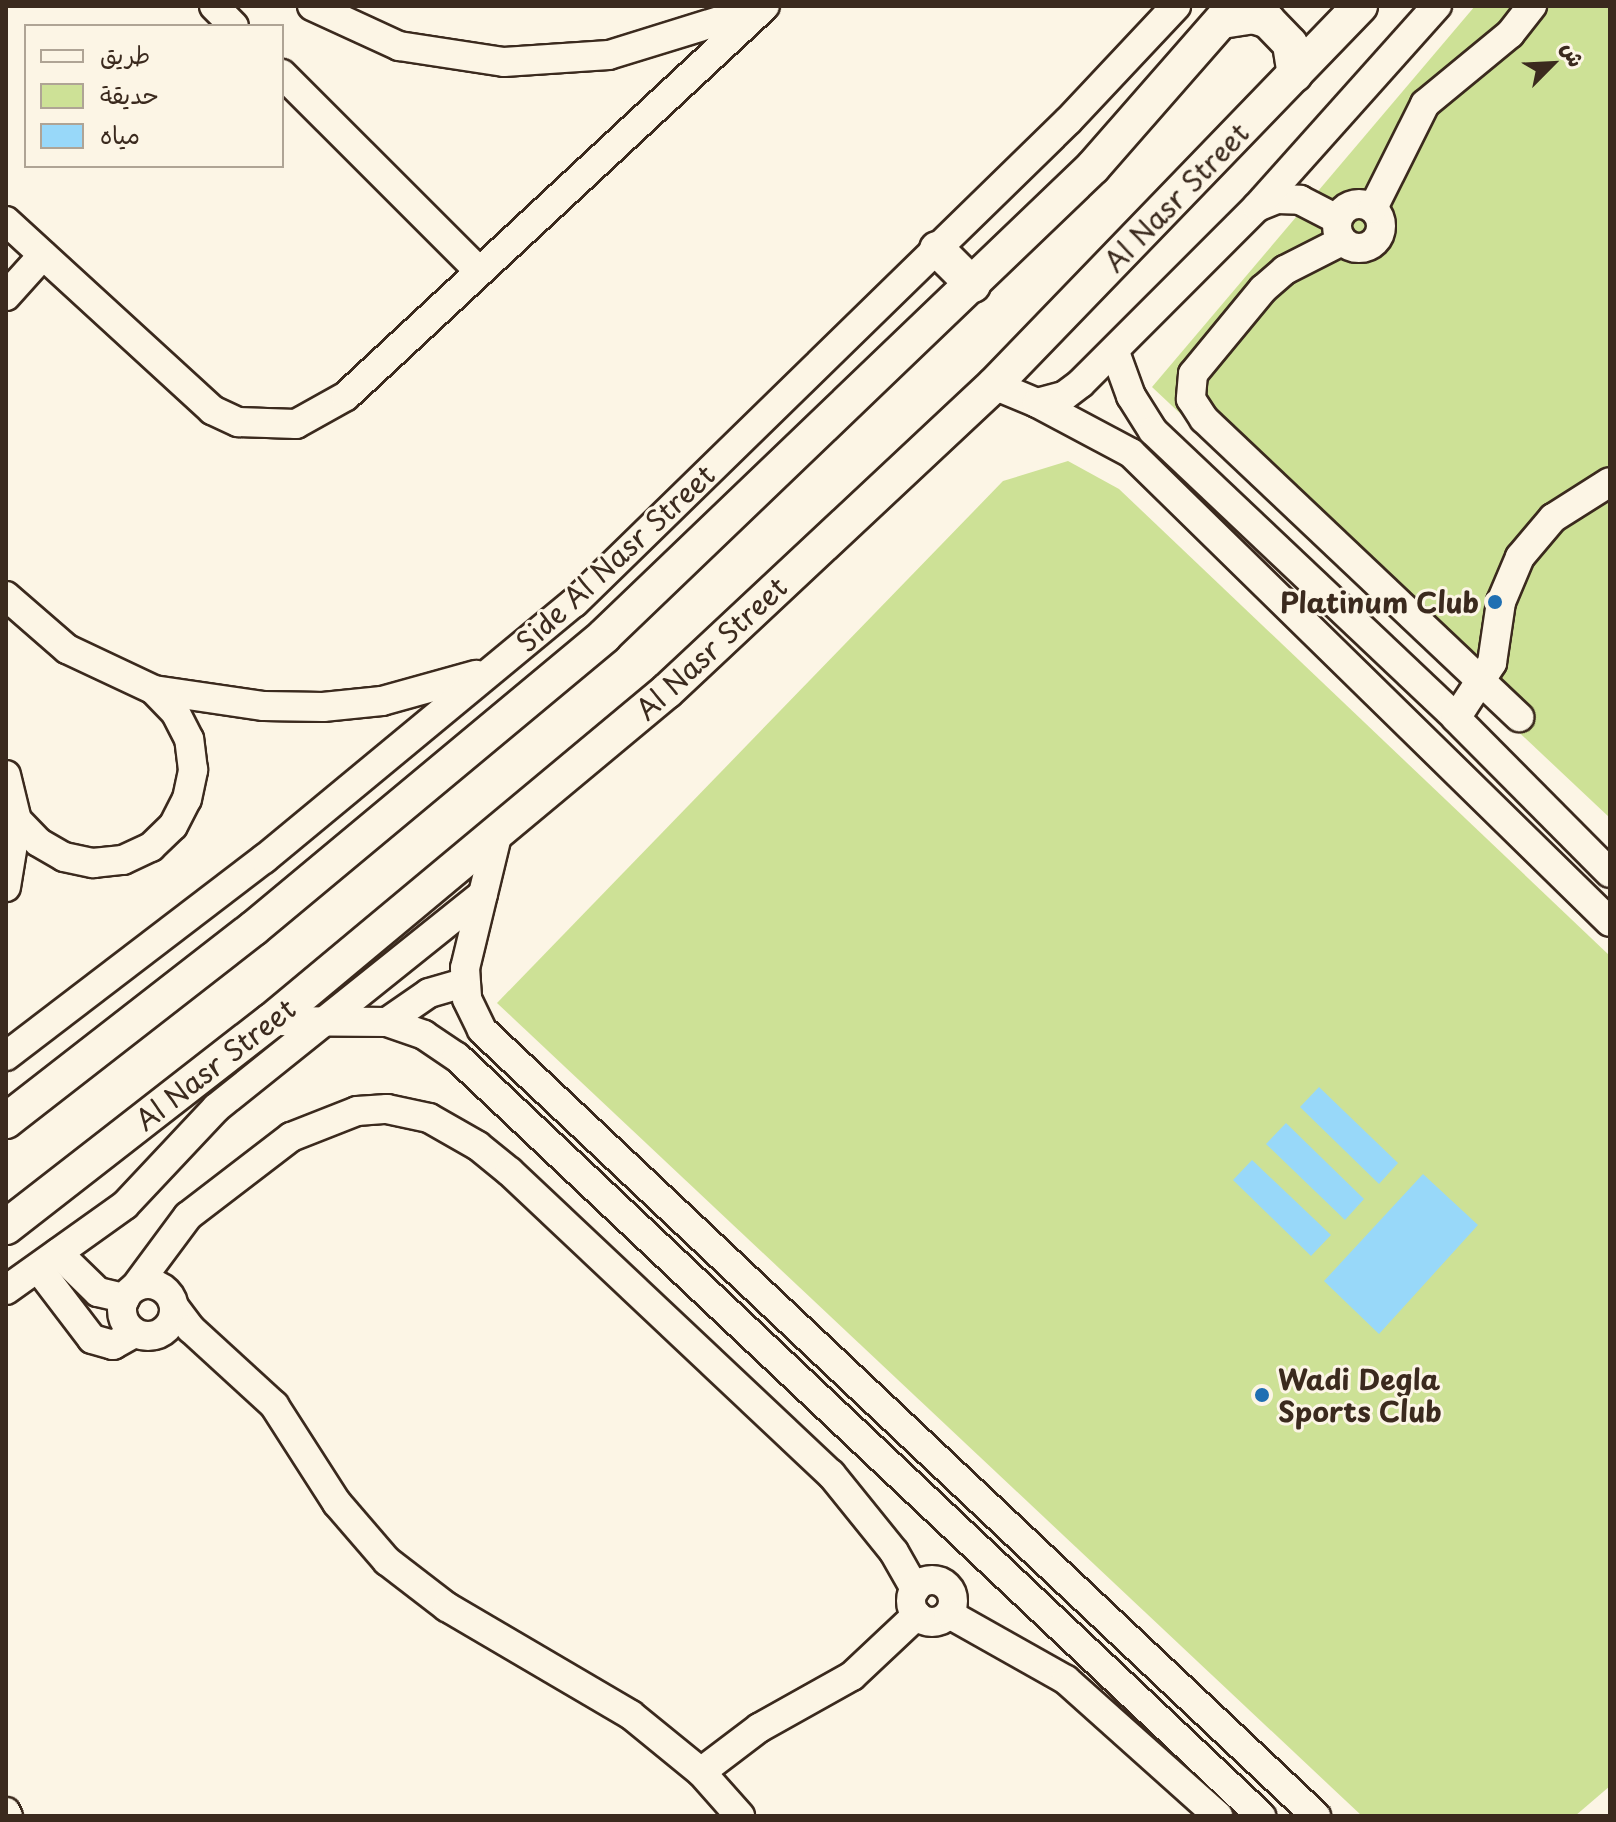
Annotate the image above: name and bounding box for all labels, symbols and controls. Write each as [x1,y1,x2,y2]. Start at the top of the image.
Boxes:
legend [24,24,284,168]
north arrow [1512,24,1592,104]
text: طريق [100,36,150,72]
text: ش [1554,36,1594,72]
text: حديقة [100,76,159,112]
street label: Al Nasr Street [1096,115,1256,279]
text: مياه [100,116,140,152]
street label: Side Al Nasr Street [508,457,722,659]
street label: Al Nasr Street [628,569,794,727]
place label: Platinum Club [1280,585,1479,619]
marker: Platinum Club [1486,593,1504,611]
street label: Al Nasr Street [127,990,303,1138]
place label: Wadi Degla Sports Club [1278,1362,1442,1428]
marker: Wadi Degla Sports Club [1253,1386,1271,1404]

